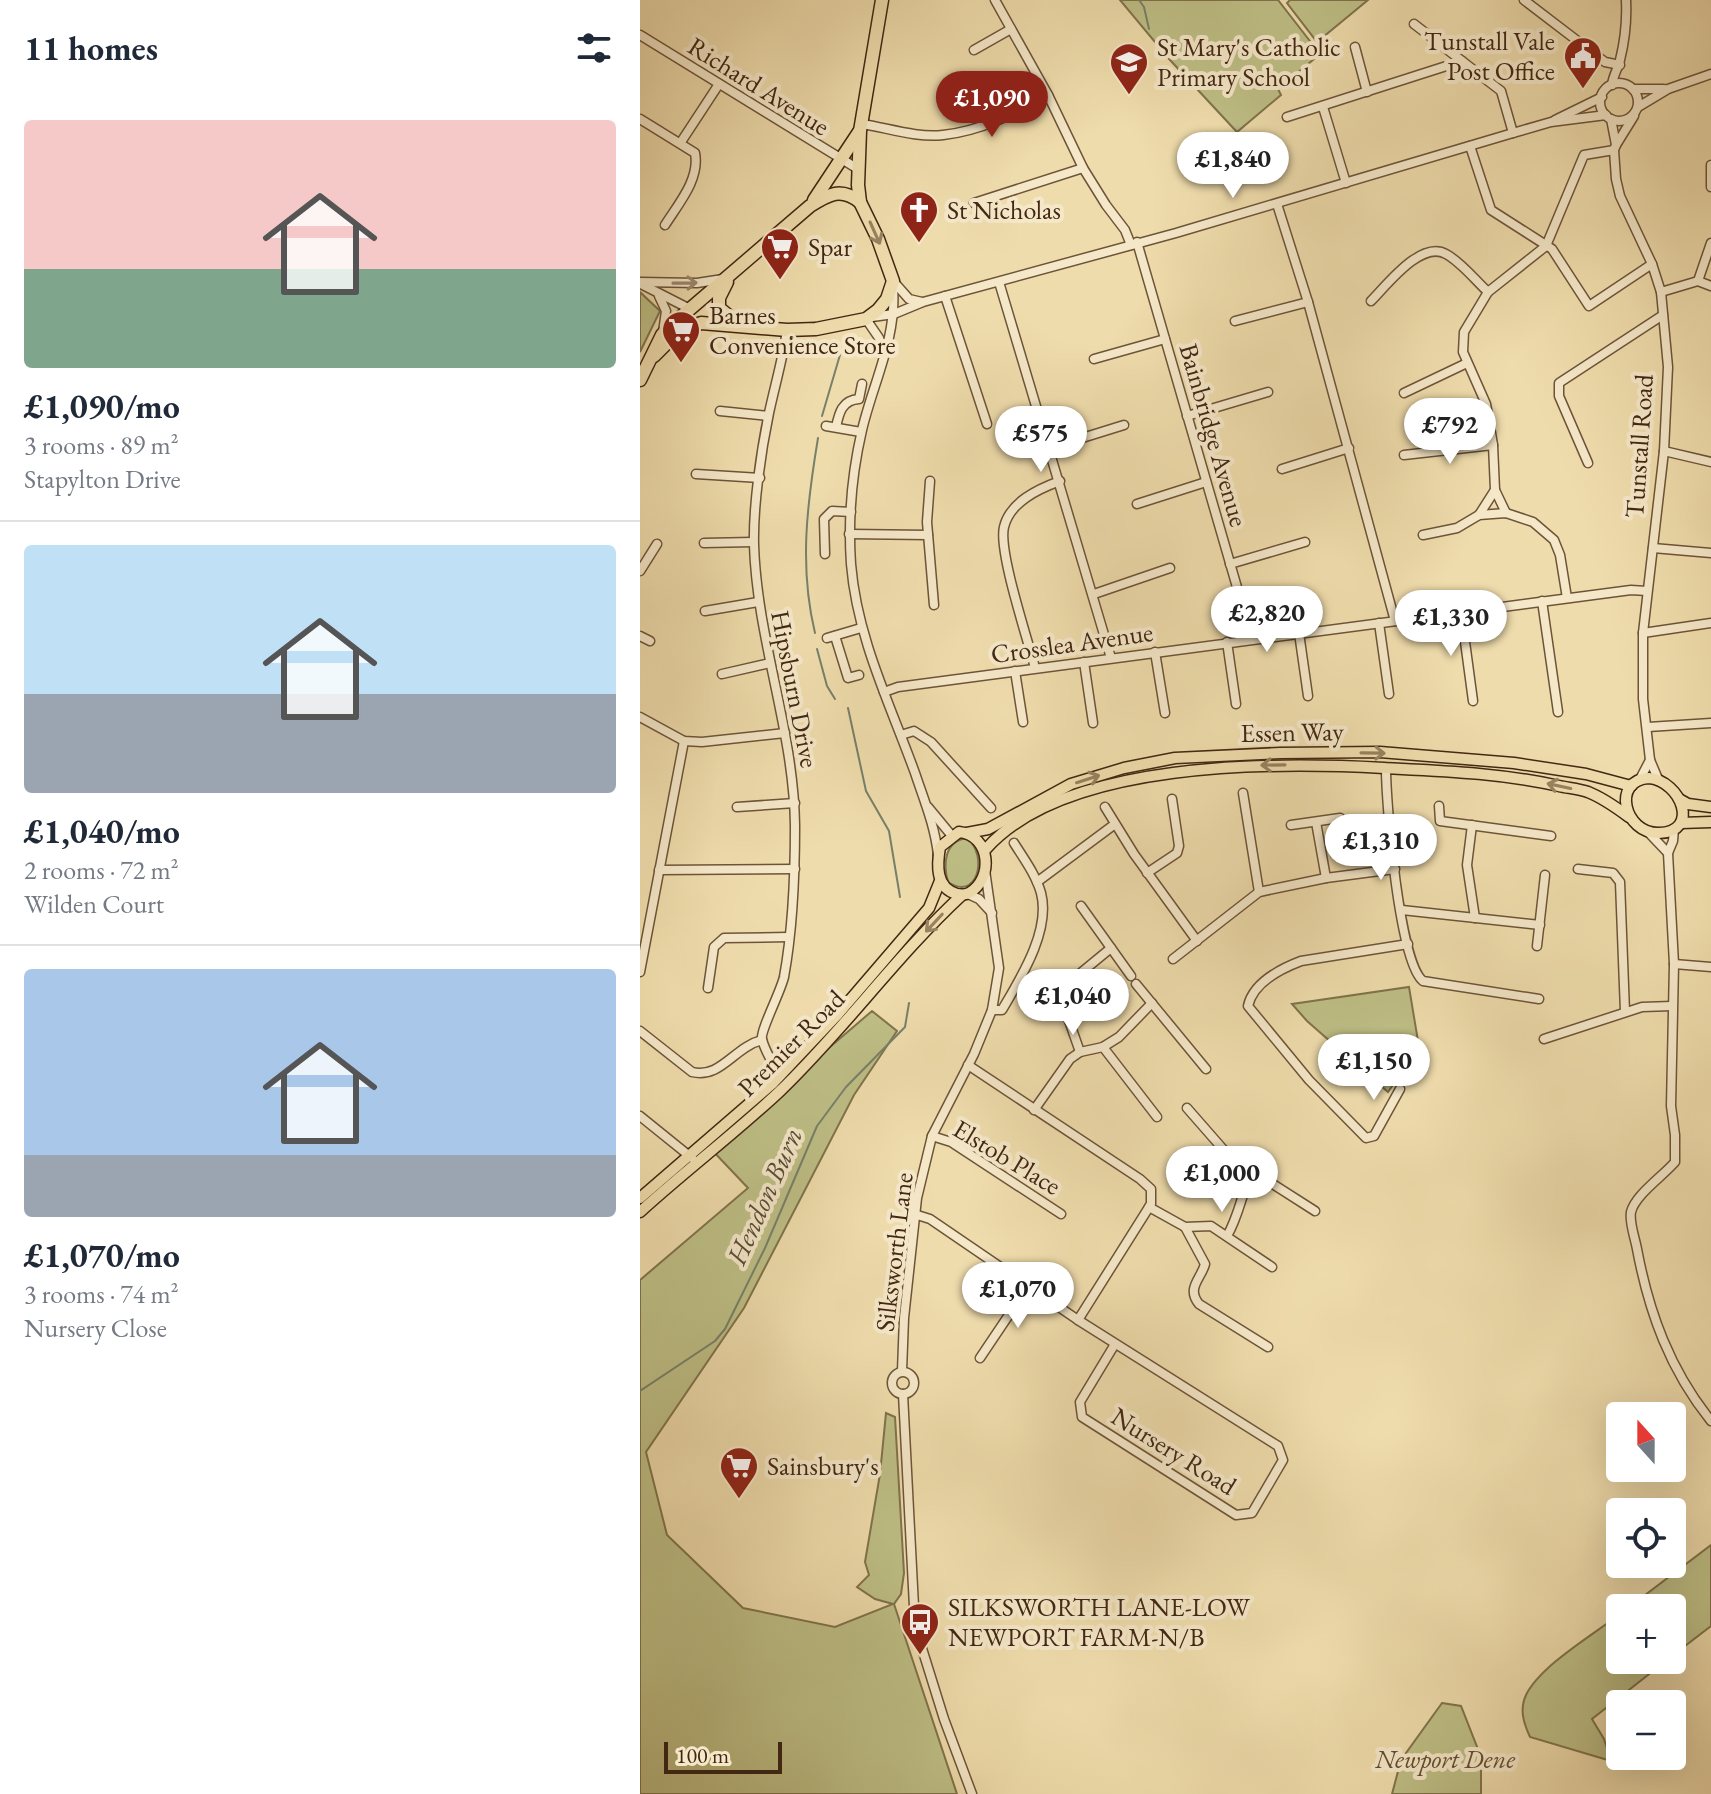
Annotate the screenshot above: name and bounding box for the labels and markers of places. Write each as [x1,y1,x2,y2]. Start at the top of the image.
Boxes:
place label: Tunstall Vale Post Office [1424,24,1555,88]
place label: St Mary's Catholic Primary School [1157,30,1341,94]
public building icon: Tunstall Vale Post Office [1562,35,1604,90]
school or university icon: St Mary's Catholic Primary School [1108,41,1150,96]
pin: £1,090 [927,71,1057,139]
pin: £1,840 [1168,132,1298,200]
church icon: St Nicholas [898,189,940,244]
place label: St Nicholas [947,193,1061,227]
supermarket icon: Spar [759,226,801,281]
place label: Spar [808,230,852,264]
place label: Barnes Convenience Store [709,298,896,362]
supermarket icon: Barnes Convenience Store [660,309,702,364]
pin: £792 [1403,398,1497,466]
pin: £575 [994,406,1088,474]
pin: £2,820 [1202,586,1332,654]
pin: £1,330 [1386,590,1516,658]
pin: £1,310 [1316,814,1446,882]
pin: £1,040 [1008,969,1138,1037]
pin: £1,150 [1309,1034,1439,1102]
pin: £1,000 [1157,1146,1287,1214]
pin: £1,070 [953,1262,1083,1330]
supermarket icon: Sainsbury's [718,1445,760,1500]
place label: Sainsbury's [767,1449,879,1483]
place label: SILKSWORTH LANE-LOW NEWPORT FARM-N/B [948,1590,1251,1654]
bus stop icon: SILKSWORTH LANE-LOW NEWPORT FARM-N/B [899,1601,941,1656]

